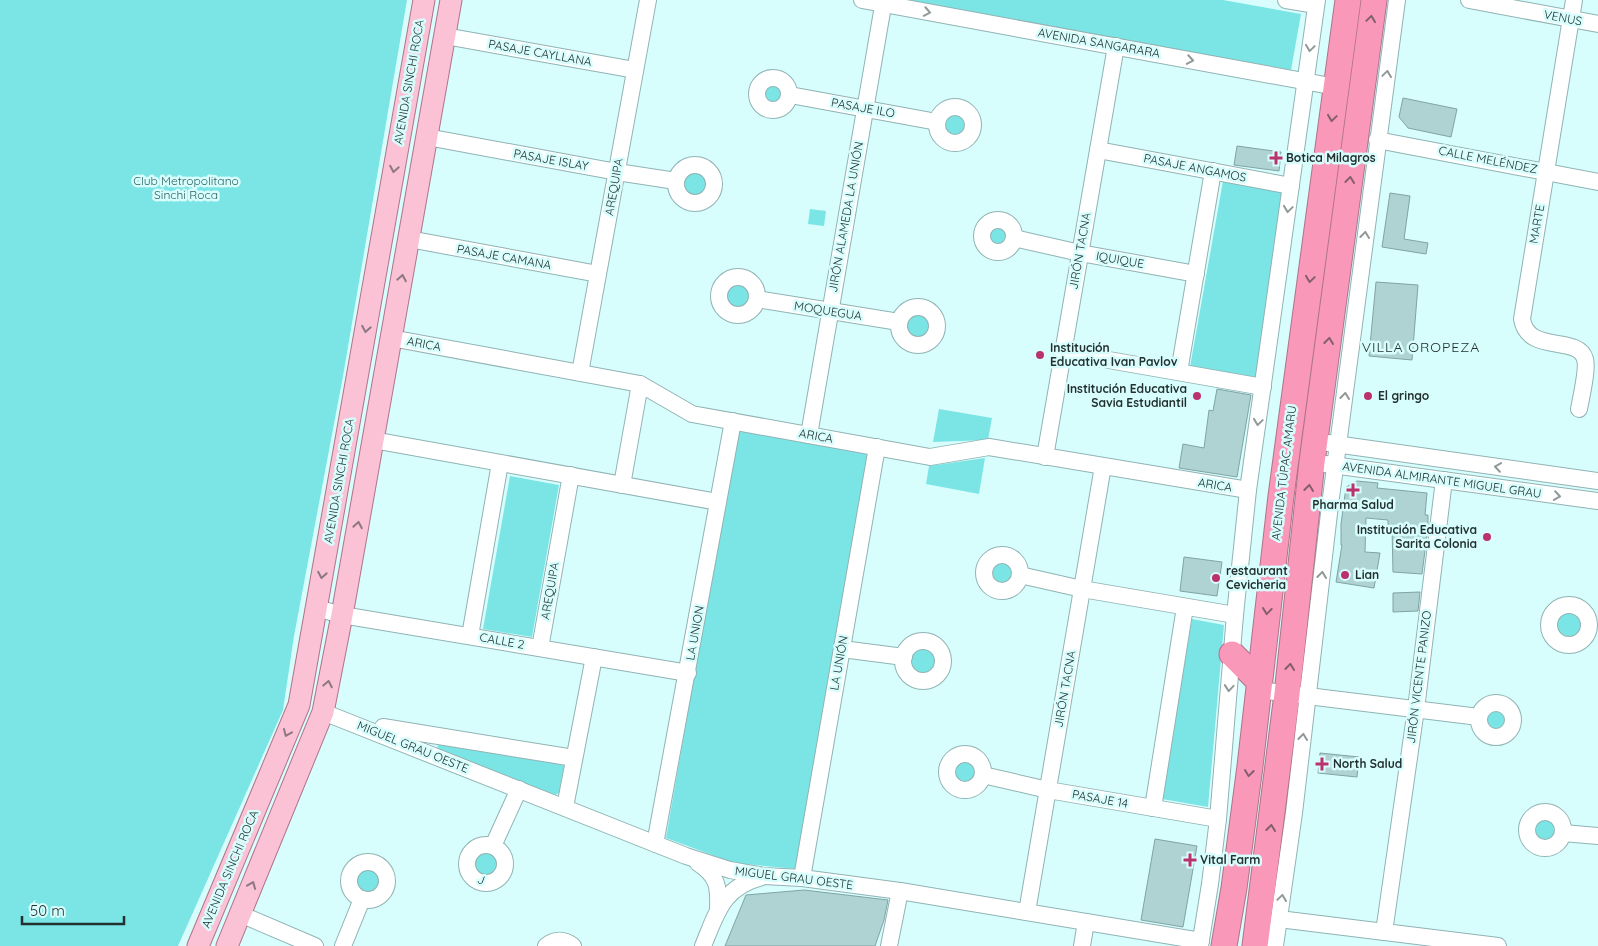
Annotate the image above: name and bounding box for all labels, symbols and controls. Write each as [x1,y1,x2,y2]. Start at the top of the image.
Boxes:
one-way arrow [923,6,932,16]
street label: VENUS [1543,6,1584,29]
one-way arrow [1366,14,1376,23]
street label: AVENIDA SINCHI ROCA [390,18,427,146]
street label: AVENIDA SANGARARA [1037,24,1162,61]
street label: PASAJE CAYLLANA [487,36,593,69]
one-way arrow [1305,44,1315,53]
one-way arrow [1186,54,1195,65]
one-way arrow [1381,70,1391,78]
street label: PASAJE ILO [830,95,896,120]
one-way arrow [1327,114,1338,122]
street label: JIRÓN ALAMEDA LA UNIÓN [825,140,866,294]
street label: CALLE MELÉNDEZ [1437,143,1539,176]
street label: PASAJE ISLAY [512,146,590,174]
street label: PASAJE ANGAMOS [1142,150,1248,185]
place label: Botica Milagros [1286,150,1376,165]
marker: Botica Milagros [1270,152,1282,164]
street label: AREQUIPA [601,157,626,217]
one-way arrow [389,164,399,173]
park label: Club Metropolitano Sinchi Roca [133,173,239,202]
one-way arrow [1344,175,1355,183]
street label: MARTE [1526,203,1547,245]
one-way arrow [1283,206,1294,214]
street label: JIRÓN TACNA [1065,211,1094,291]
one-way arrow [1359,231,1370,239]
street label: PASAJE CAMANA [456,241,553,272]
street label: IQUIQUE [1095,248,1145,271]
one-way arrow [396,274,406,283]
one-way arrow [1305,275,1316,283]
street label: MOQUEGUA [793,298,863,323]
one-way arrow [361,324,371,333]
street label: ARICA [406,333,443,354]
one-way arrow [1323,337,1334,345]
district label: VILLA OROPEZA [1362,338,1480,356]
place label: Institución Educativa Ivan Pavlov [1050,340,1178,369]
marker: Institución Educativa Ivan Pavlov [1034,349,1046,361]
place label: Institución Educativa Savia Estudiantil [1067,381,1187,410]
place label: El gringo [1378,388,1430,403]
marker: Institución Educativa Savia Estudiantil [1191,390,1203,402]
marker: El gringo [1362,390,1374,402]
one-way arrow [1339,392,1350,400]
street label: AVENIDA TÚPAC AMARU [1268,404,1299,541]
street label: AVENIDA SINCHI ROCA [320,417,357,545]
one-way arrow [1253,418,1264,426]
street label: ARICA [798,425,835,446]
street label: AVENIDA ALMIRANTE MIGUEL GRAU [1342,458,1542,501]
one-way arrow [1493,462,1502,472]
street label: ARICA [1197,474,1233,495]
one-way arrow [1303,484,1314,492]
marker: Pharma Salud [1347,484,1359,496]
one-way arrow [1553,490,1561,501]
place label: Pharma Salud [1312,497,1394,512]
one-way arrow [353,520,363,529]
place label: Institución Educativa Sarita Colonia [1357,522,1477,551]
marker: Institución Educativa Sarita Colonia [1481,531,1493,543]
street label: AREQUIPA [537,561,562,621]
place label: restaurant Cevicheria [1226,563,1288,592]
place label: Lian [1355,567,1379,582]
marker: Lian [1339,569,1351,581]
one-way arrow [317,570,327,579]
one-way arrow [1316,571,1327,579]
marker: restaurant Cevicheria [1210,572,1222,584]
street label: LA UNION [682,604,707,662]
one-way arrow [1262,608,1273,616]
street label: JIRÓN VICENTE PANIZO [1403,610,1434,744]
street label: CALLE 2 [479,629,526,652]
street label: LA UNIÓN [826,634,851,692]
street label: JIRÓN TACNA [1050,649,1079,729]
one-way arrow [1284,663,1295,671]
one-way arrow [323,680,333,689]
one-way arrow [1223,684,1234,692]
street label: MIGUEL GRAU OESTE [355,717,471,776]
one-way arrow [283,728,294,737]
one-way arrow [1297,732,1308,740]
place label: North Salud [1333,756,1402,771]
marker: North Salud [1315,757,1329,771]
one-way arrow [1244,769,1255,777]
street label: PASAJE 14 [1071,786,1129,811]
street label: AVENIDA SINCHI ROCA [198,807,261,930]
one-way arrow [1265,824,1276,832]
place label: Vital Farm [1200,852,1260,867]
marker: Vital Farm [1184,854,1196,866]
street label: MIGUEL GRAU OESTE [734,863,854,892]
street label: J [475,871,487,888]
one-way arrow [246,881,256,890]
one-way arrow [1276,893,1287,901]
scale bar [22,894,125,926]
text: 50 m [30,901,65,920]

